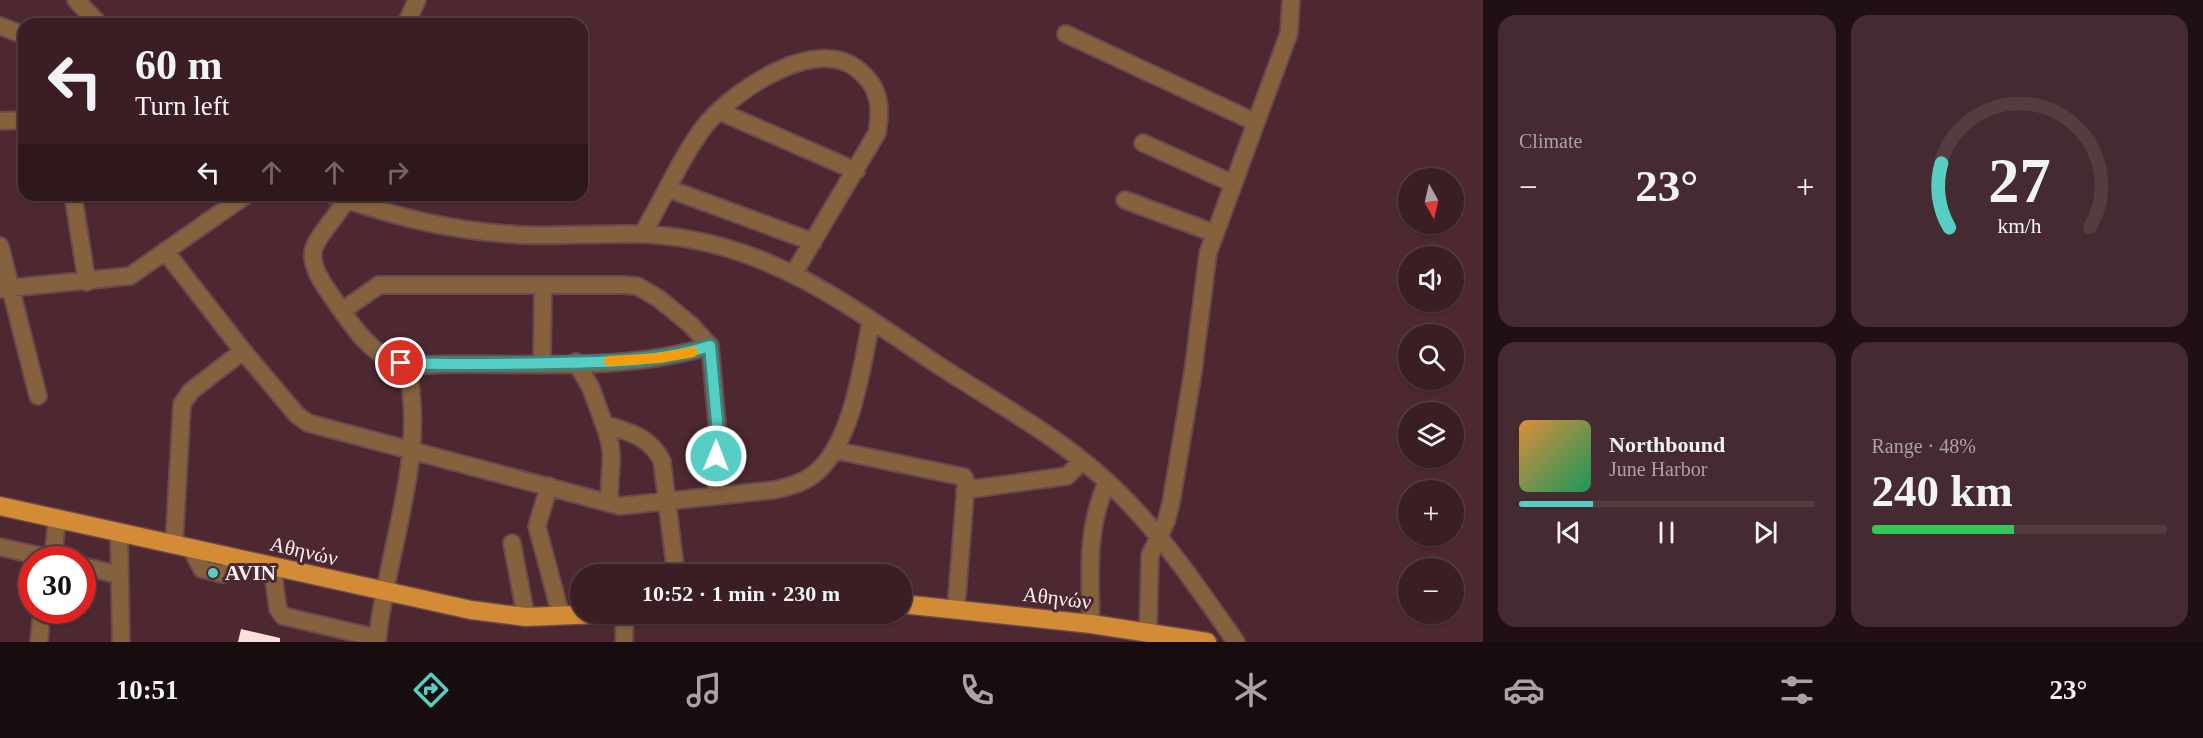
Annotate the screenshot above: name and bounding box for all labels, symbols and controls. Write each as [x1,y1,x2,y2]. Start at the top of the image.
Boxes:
icon: left [36,42,114,120]
text: 60 m [135,42,223,88]
text: Turn left [135,91,229,121]
text: Climate [1519,130,1582,152]
text: 27 [1988,146,2050,215]
icon: left [192,156,225,189]
icon: ahead [255,156,288,189]
icon: ahead [318,156,351,189]
icon: right [381,156,414,189]
text: 23° [1635,161,1698,211]
north arrow [1398,168,1464,234]
map controls [1398,168,1464,624]
text: − [1519,169,1538,205]
text: + [1796,169,1815,205]
text: km/h [1997,214,2042,238]
button: sound [1398,246,1464,312]
button: search [1398,324,1464,390]
pin [375,337,426,388]
icon: arrive [384,346,417,379]
button: layers [1398,402,1464,468]
position arrow [684,424,748,488]
text: Northbound [1609,432,1725,457]
text: Range · 48% [1872,435,1976,457]
text: June Harbor [1609,458,1707,480]
text: 240 km [1872,466,2013,516]
button: + [1398,480,1464,546]
icon: previous [1552,516,1585,549]
icon: pause [1650,516,1683,549]
icon: next [1749,516,1782,549]
street label: Αθηνών [268,532,340,570]
speed limit sign: 30 [18,546,96,624]
button: − [1398,558,1464,624]
place label: AVIN [225,561,276,585]
marker: AVIN [206,566,220,580]
text: 10:52 · 1 min · 230 m [642,581,840,606]
street label: Αθηνών [1021,582,1093,614]
icon: directions [410,669,452,711]
icon: music [683,669,725,711]
icon: phone [956,669,998,711]
icon: climate [1230,669,1272,711]
icon: car [1503,669,1545,711]
icon: filters [1776,669,1818,711]
text: 10:51 [116,675,179,705]
text: 23° [2049,675,2087,705]

